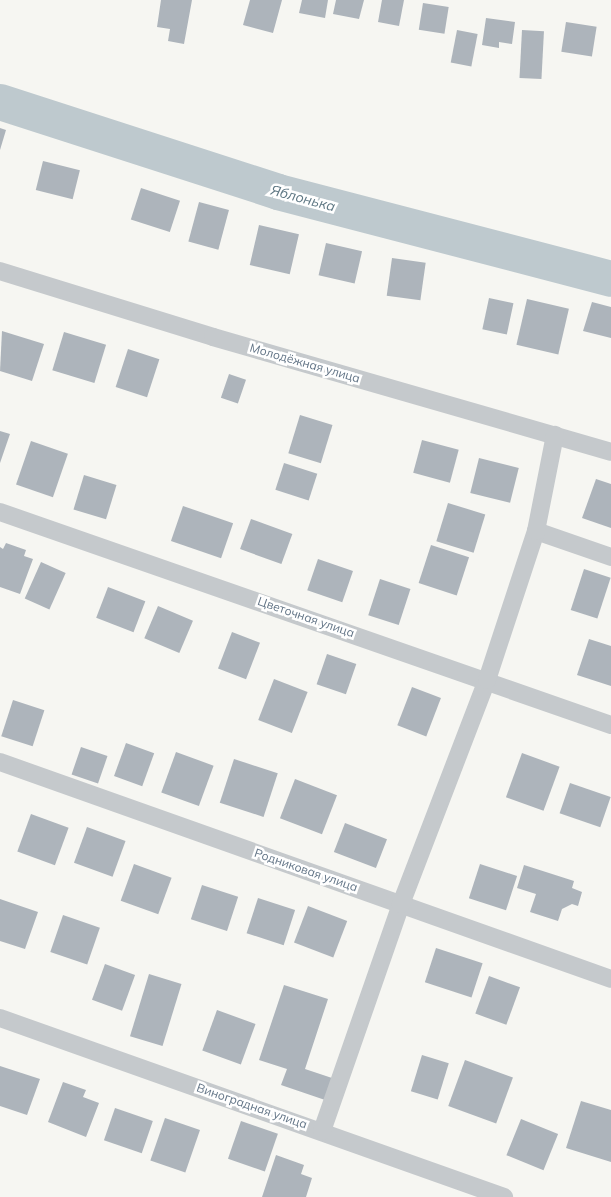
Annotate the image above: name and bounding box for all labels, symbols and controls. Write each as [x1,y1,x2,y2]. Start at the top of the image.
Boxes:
water label: Яблонька [269,181,337,215]
street label: Молодёжная улица [248,340,362,386]
street label: Цветочная улица [256,594,356,640]
street label: Родниковая улица [252,846,360,894]
street label: Виноградная улица [195,1080,309,1132]

